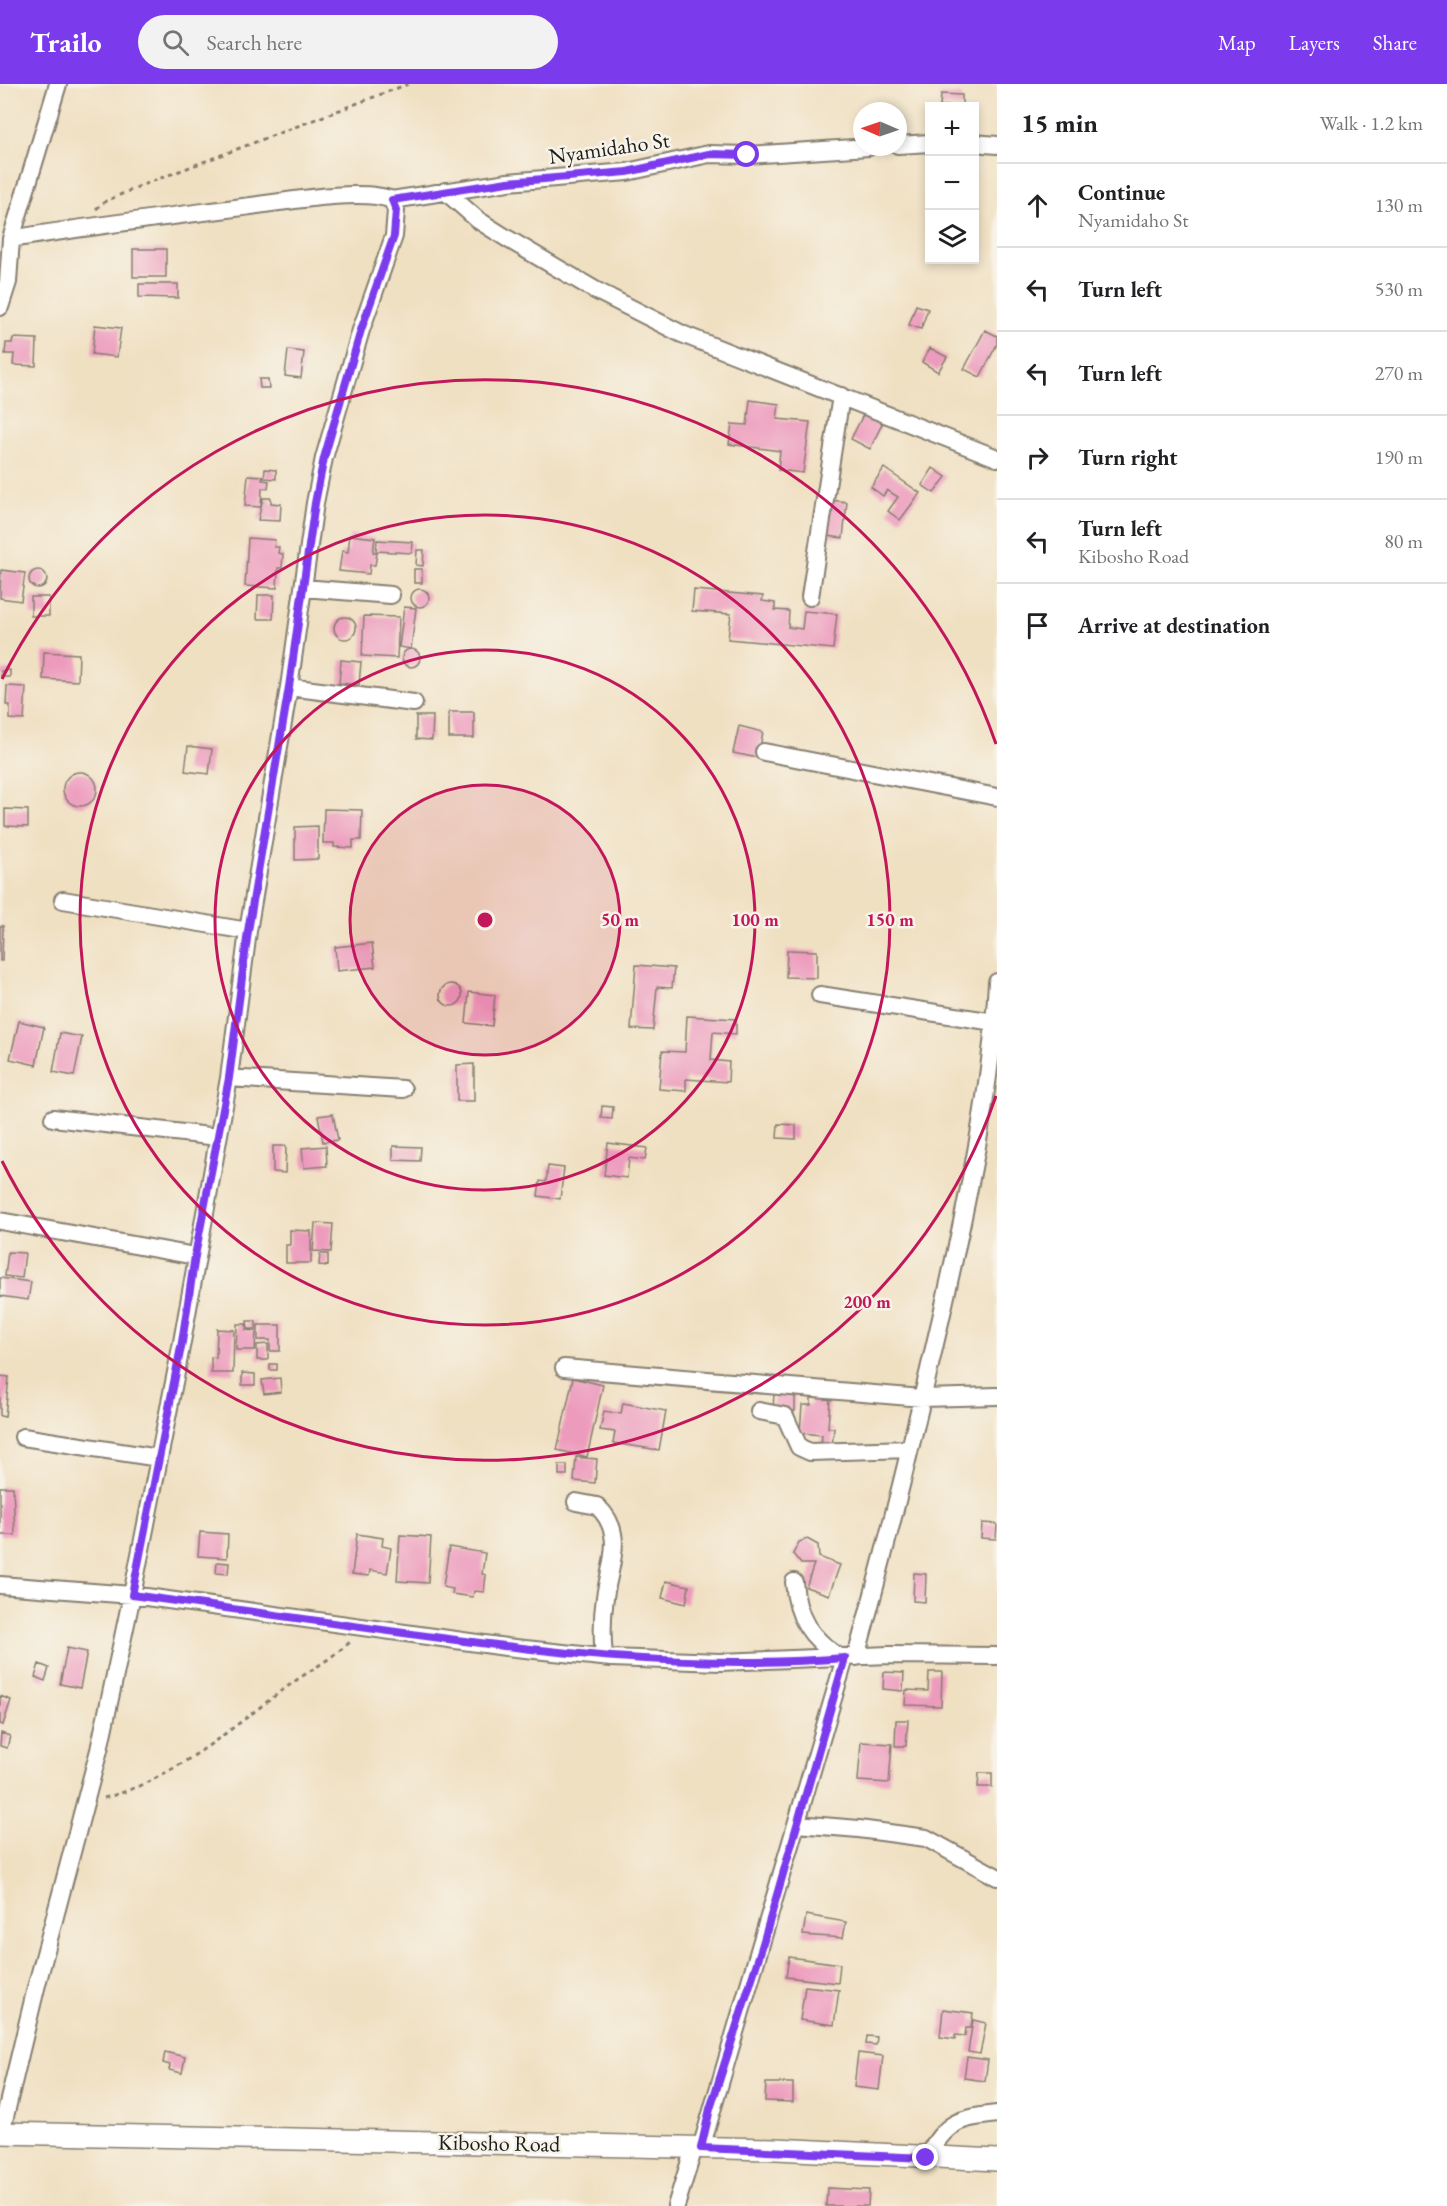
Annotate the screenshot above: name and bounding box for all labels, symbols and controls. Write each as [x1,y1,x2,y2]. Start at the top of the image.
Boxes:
search box [138,15,558,69]
text: Trailo [30,24,102,60]
icon: search [159,26,192,59]
text: Search here [207,28,302,57]
text: Map [1218,29,1256,56]
text: Layers [1289,29,1340,56]
text: Share [1373,29,1417,56]
north arrow [853,102,907,156]
map controls [925,102,979,264]
button: + [925,102,979,156]
text: 15 min [1021,106,1098,140]
text: Walk · 1.2 km [1320,110,1423,136]
street label: Nyamidaho St [547,125,671,171]
route start [733,141,759,167]
button: − [925,156,979,210]
text: Continue [1078,178,1165,207]
icon: ahead [1021,189,1054,222]
text: 130 m [1375,192,1423,218]
text: Nyamidaho St [1078,207,1189,233]
button: layers [925,210,979,264]
icon: left [1021,273,1054,306]
text: Turn left [1078,275,1162,304]
text: 530 m [1375,276,1423,302]
icon: left [1021,357,1054,390]
text: Turn left [1078,359,1162,388]
text: 270 m [1375,360,1423,386]
icon: right [1021,441,1054,474]
text: Turn right [1078,443,1177,472]
text: 190 m [1375,444,1423,470]
text: Turn left [1078,514,1162,543]
icon: left [1021,525,1054,558]
text: 80 m [1384,528,1423,554]
text: Kibosho Road [1078,543,1189,569]
icon: arrive [1021,609,1054,642]
text: Arrive at destination [1078,611,1270,640]
text: 50 m [601,908,639,931]
text: 100 m [731,908,779,931]
text: 150 m [866,908,914,931]
centre of rings [475,910,495,930]
text: 200 m [843,1290,891,1313]
street label: Kibosho Road [438,2127,561,2159]
route end [912,2144,938,2170]

